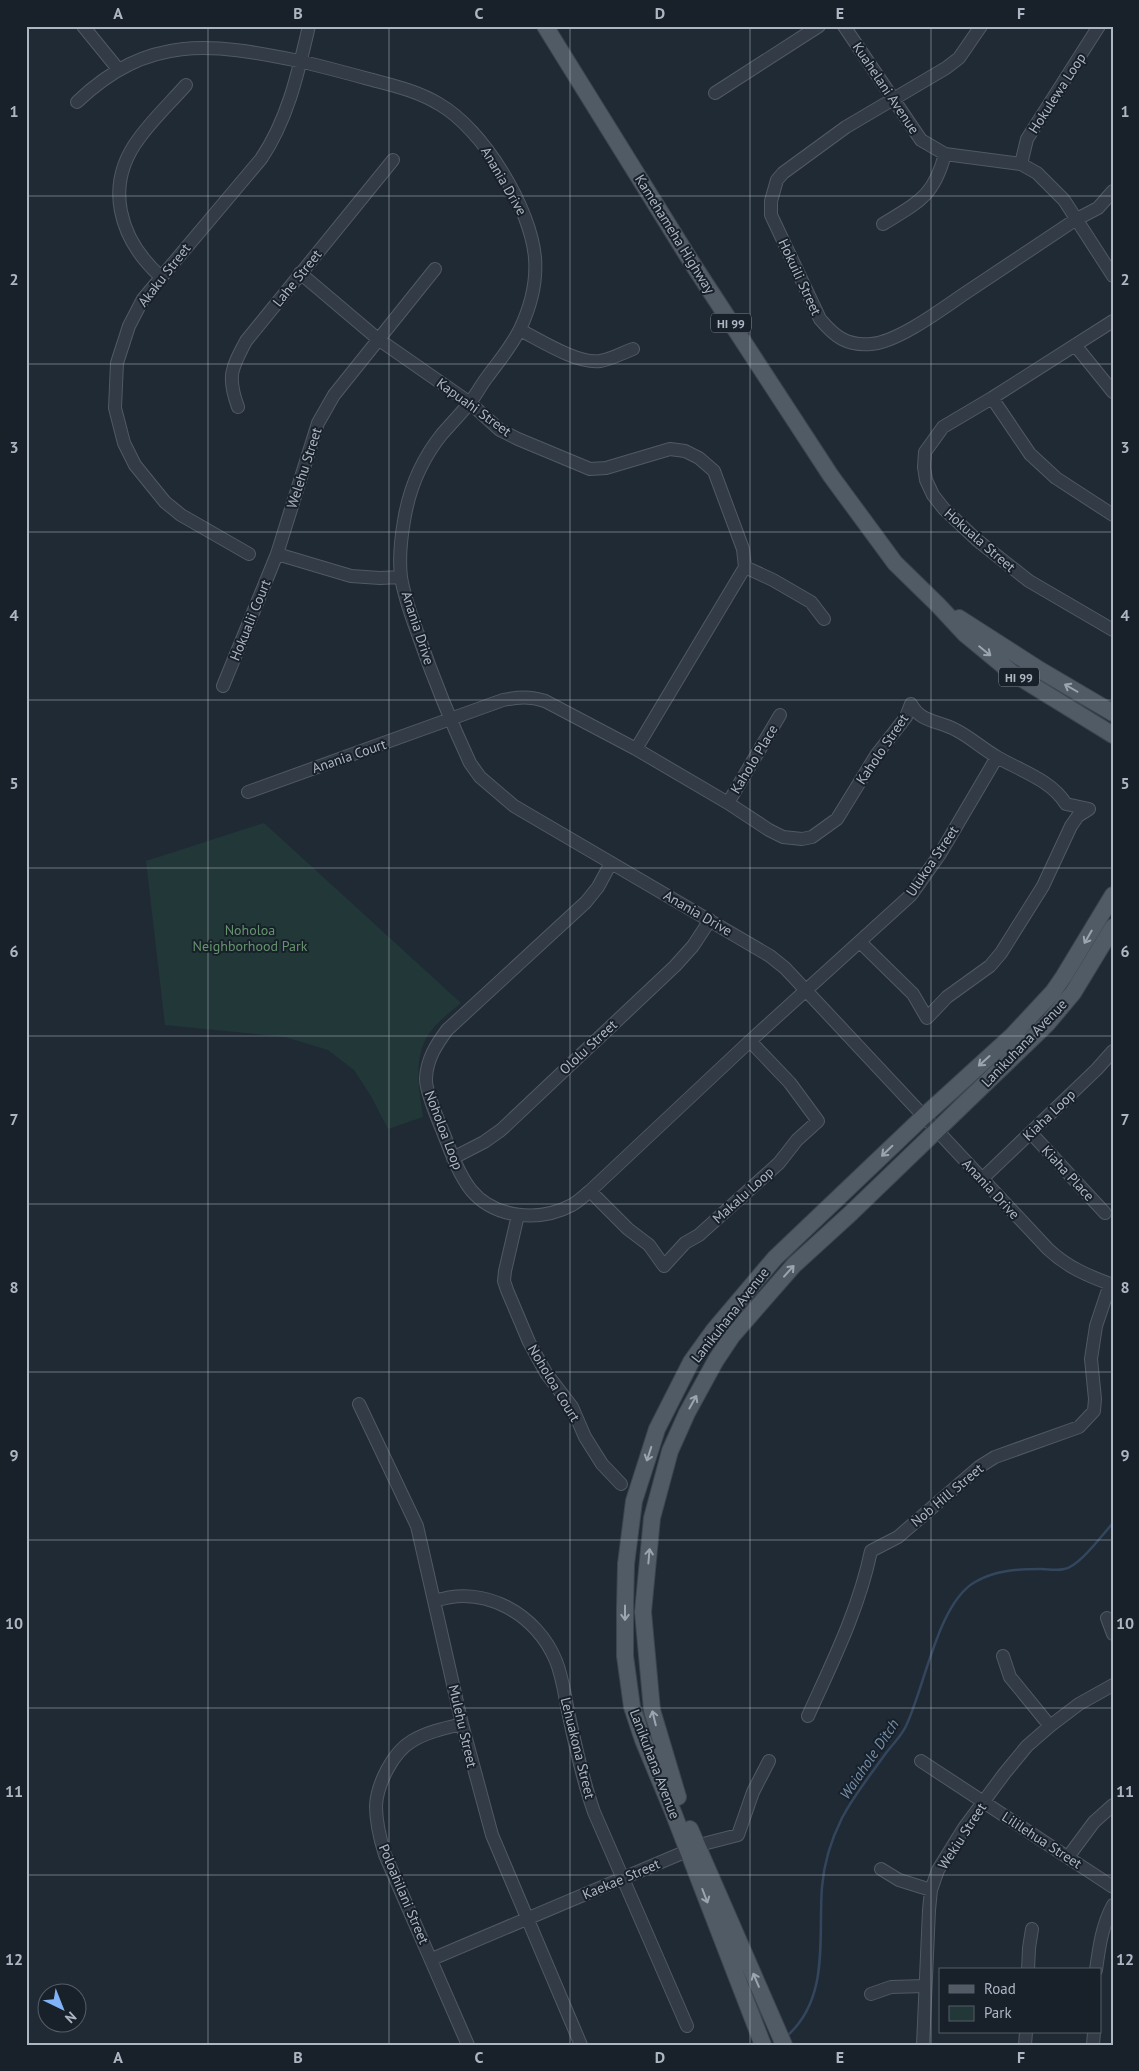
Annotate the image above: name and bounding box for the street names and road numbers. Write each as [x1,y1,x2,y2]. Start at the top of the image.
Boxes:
street label: Kuahelani Avenue [849,39,923,137]
street label: Hokulewa Loop [1024,49,1090,137]
street label: Anania Drive [477,143,531,219]
street label: Kamehameha Highway [631,171,719,297]
street label: Hokuili Street [774,236,826,318]
street label: Akaku Street [134,239,195,310]
street label: Lahe Street [269,246,326,310]
road number: HI 99 [711,314,751,332]
street label: Kapuahi Street [433,374,515,440]
street label: Welehu Street [282,425,326,511]
street label: Hokuala Street [941,504,1020,576]
street label: Hokualii Court [226,577,275,663]
street label: Anania Drive [398,589,438,667]
road number: HI 99 [999,668,1039,686]
street label: Kaholo Street [852,710,912,788]
street label: Kaholo Place [726,721,782,797]
street label: Anania Court [309,735,389,777]
street label: Ulukoa Street [902,822,962,900]
street label: Anania Drive [660,886,736,940]
street label: Lanikuhana Avenue [977,995,1071,1091]
street label: Ololu Street [555,1016,621,1078]
street label: Kiaha Loop [1019,1085,1079,1145]
street label: Noholoa Loop [421,1088,467,1172]
street label: Kiaha Place [1038,1141,1098,1205]
street label: Anania Drive [958,1155,1024,1223]
street label: Makalu Loop [709,1163,777,1227]
street label: Lanikuhana Avenue [687,1264,773,1366]
street label: Noholoa Court [524,1341,584,1425]
street label: Nob Hill Street [907,1459,987,1531]
street label: Mulehu Street [445,1683,481,1769]
street label: Lehuakona Street [557,1695,599,1801]
street label: Lanikuhana Avenue [626,1707,684,1821]
street label: Wekiu Street [934,1799,990,1873]
street label: Lililehua Street [999,1807,1086,1873]
street label: Poloahilani Street [375,1841,433,1947]
street label: Kaekae Street [580,1855,663,1903]

